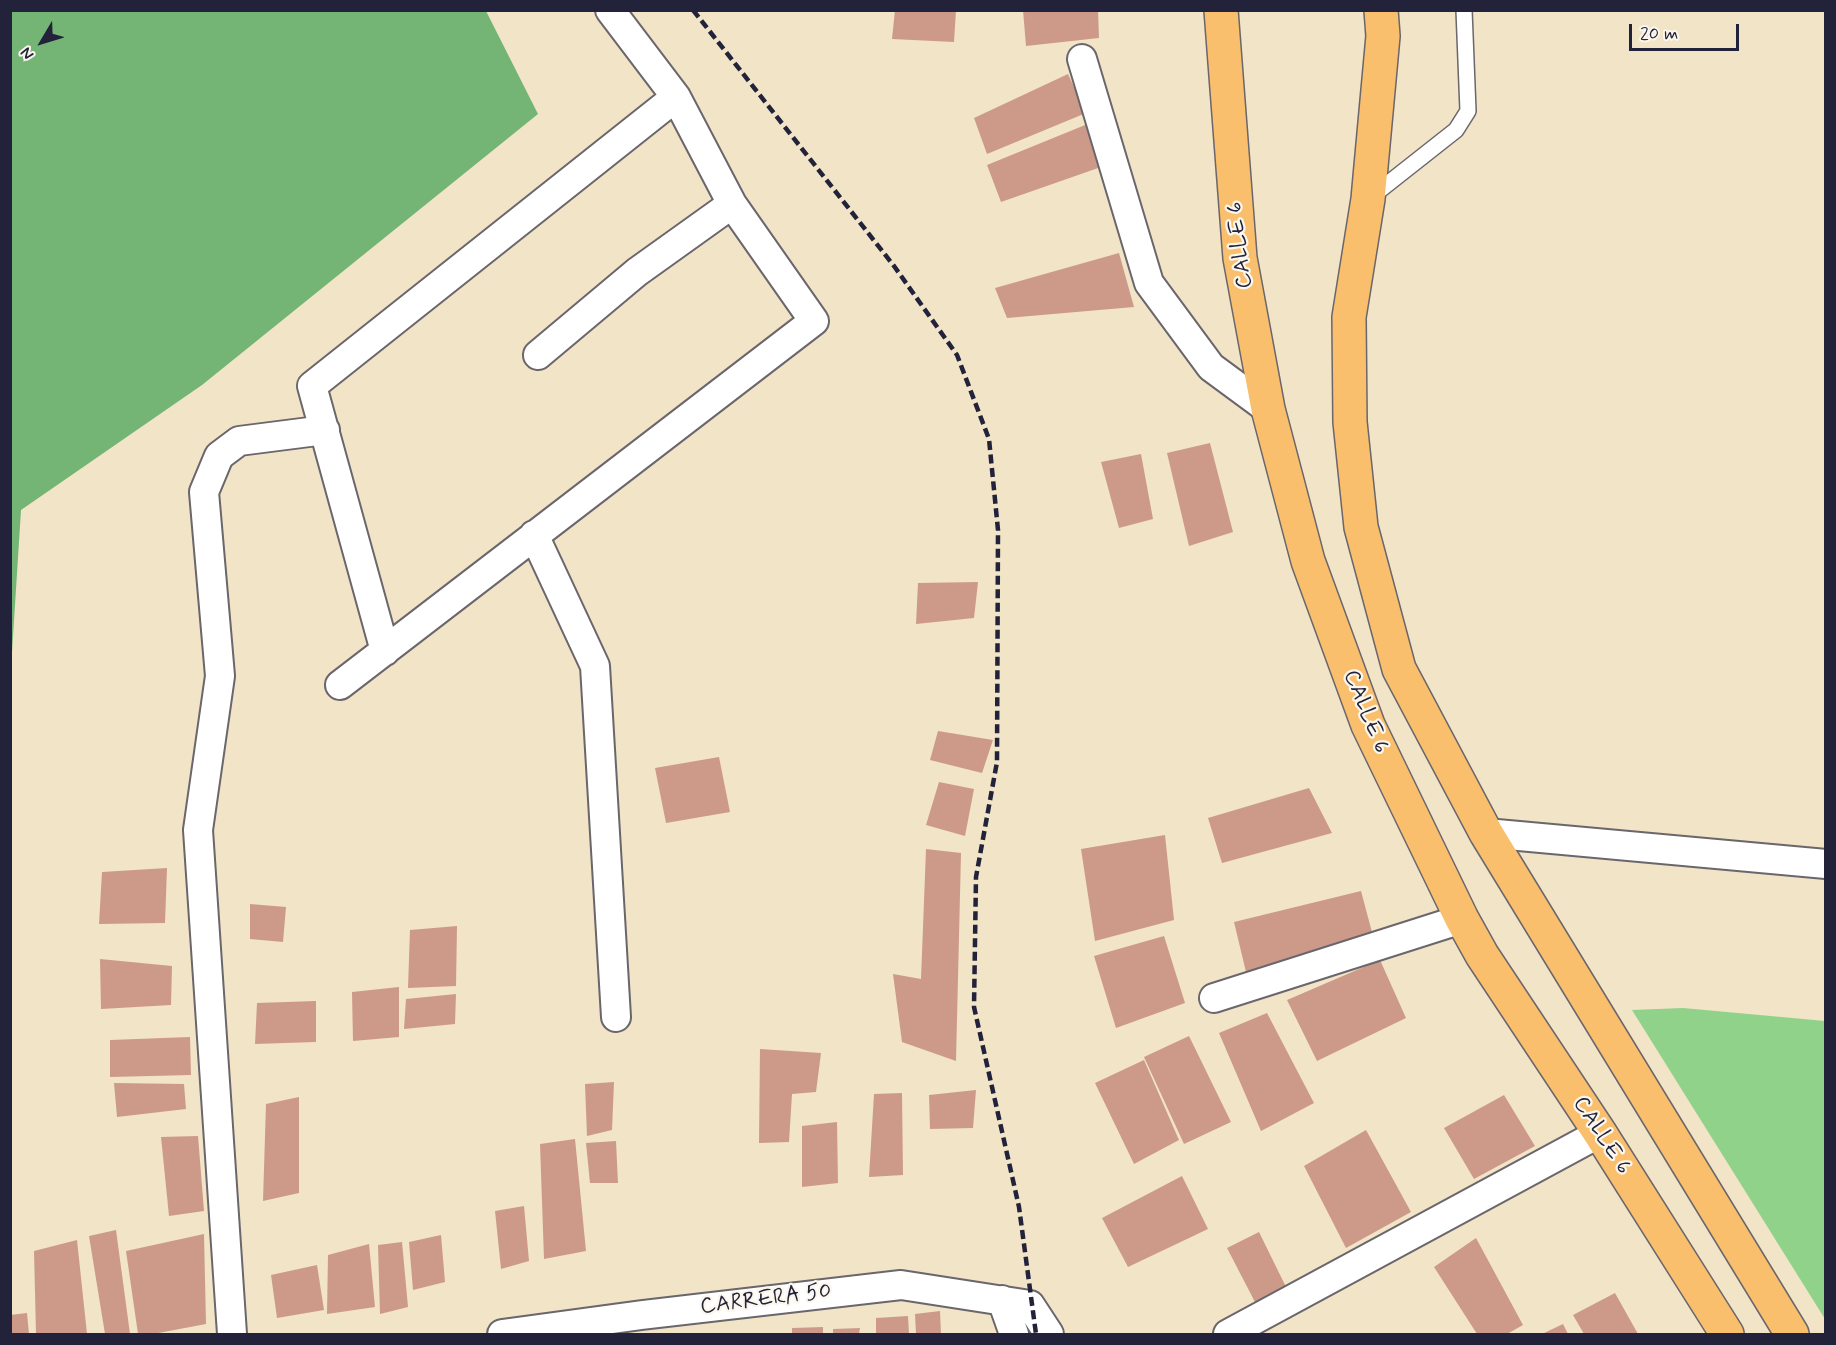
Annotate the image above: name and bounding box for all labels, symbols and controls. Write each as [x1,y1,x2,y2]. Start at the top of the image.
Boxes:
north arrow [12,12,72,72]
scale bar [1632,12,1742,50]
text: 20 m [1640,22,1678,46]
text: N [16,43,39,64]
street label: CALLE 6 [1223,200,1259,290]
street label: CALLE 6 [1336,667,1394,757]
street label: CALLE 6 [1566,1092,1636,1180]
street label: CARRERA 50 [699,1279,833,1321]

